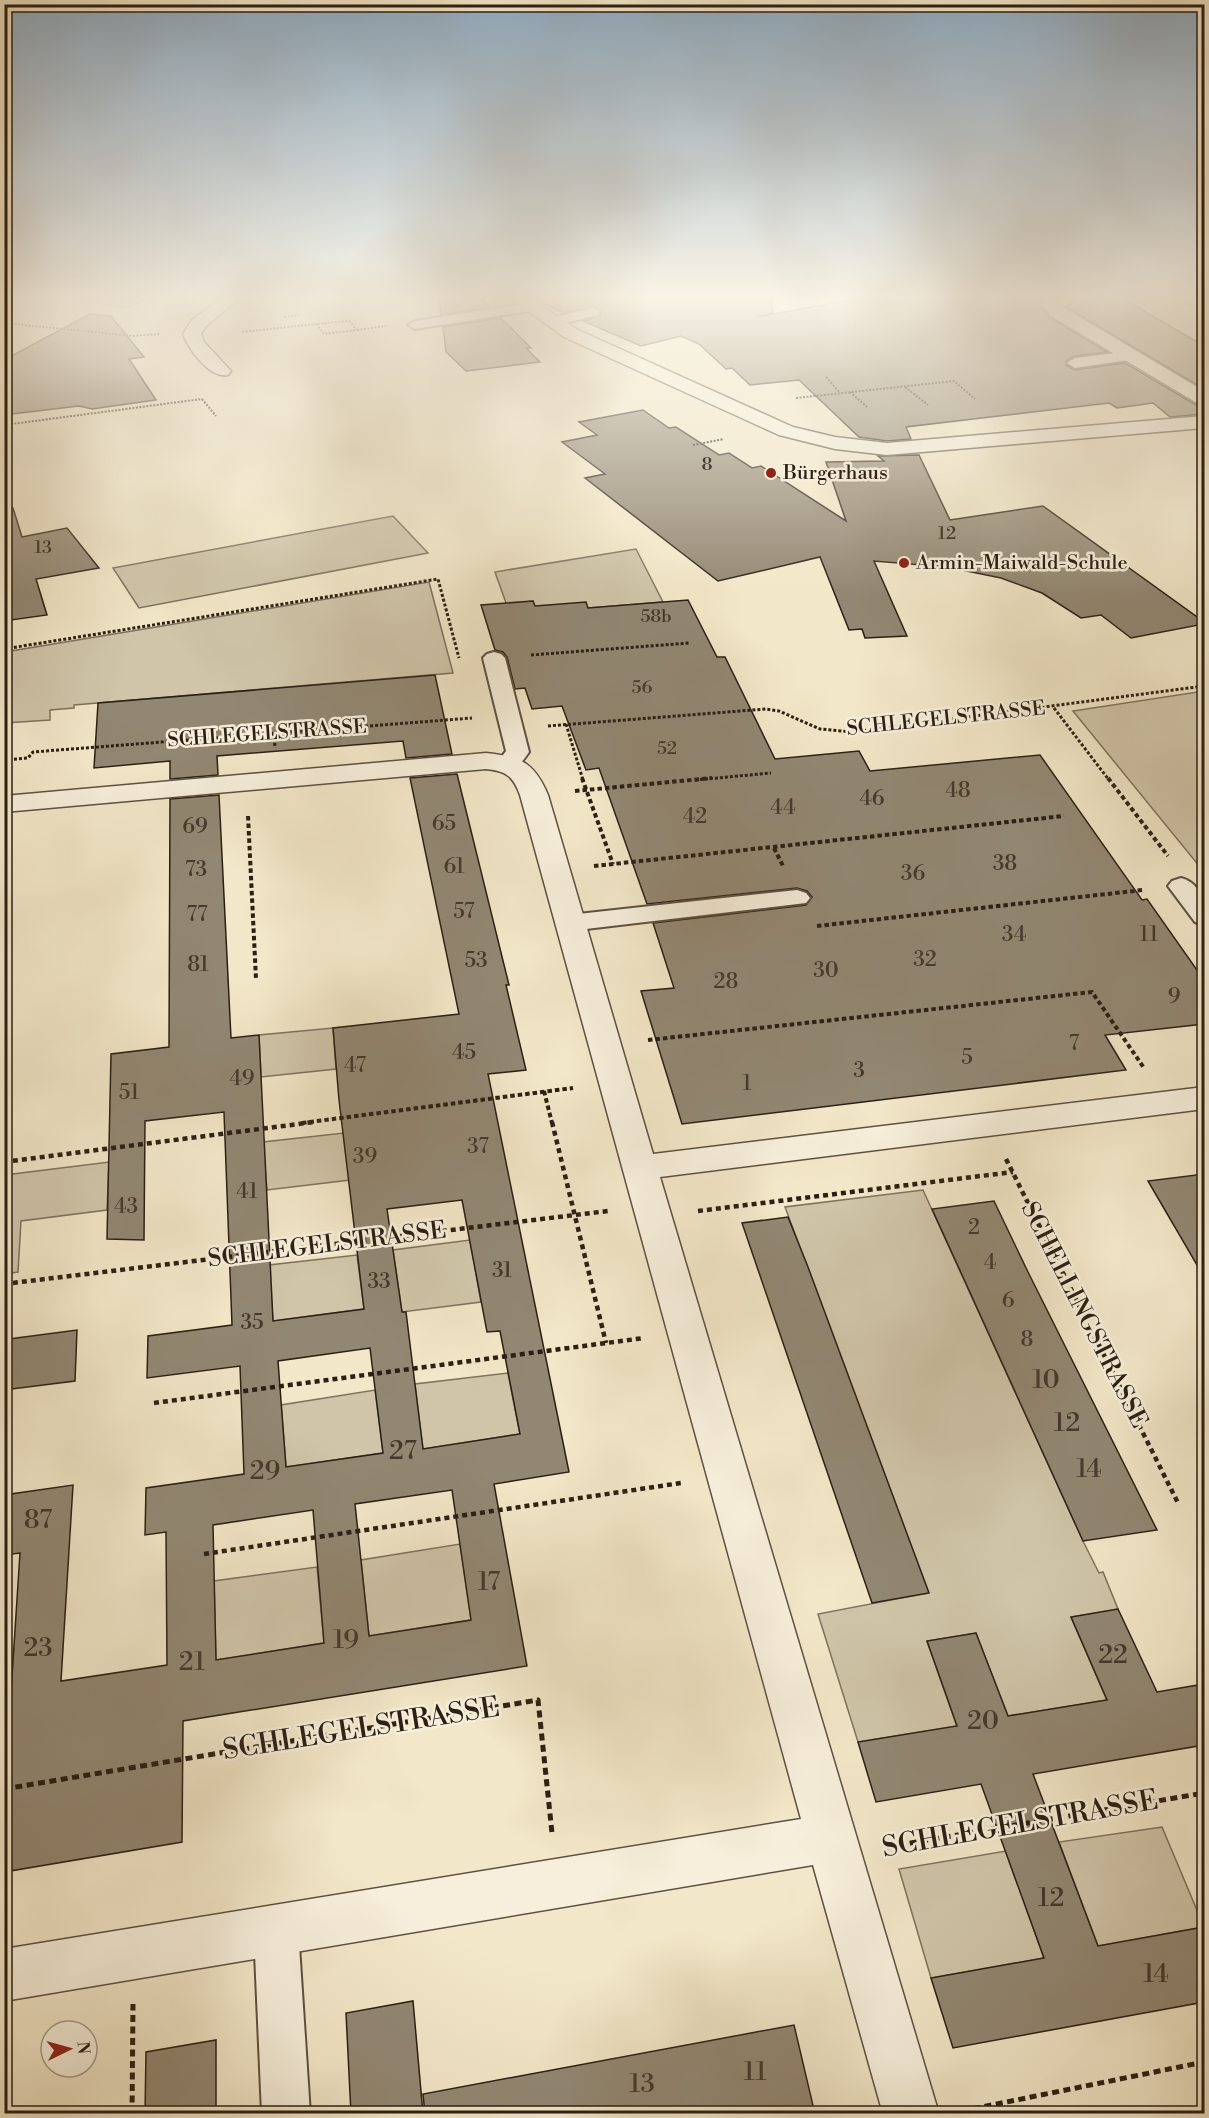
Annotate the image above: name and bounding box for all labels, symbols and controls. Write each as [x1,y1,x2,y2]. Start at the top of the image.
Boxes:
house number: 8 [701,453,713,476]
place label: Bürgerhaus [782,461,888,486]
marker: Bürgerhaus [764,466,778,480]
house number: 12 [938,522,956,545]
house number: 13 [34,536,52,559]
place label: Armin-Maiwald-Schule [915,551,1128,576]
marker: Armin-Maiwald-Schule [897,556,911,570]
house number: 58b [640,605,672,628]
house number: 56 [632,676,653,699]
street label: SCHLEGELSTRASSE [845,696,1047,742]
street label: SCHLEGELSTRASSE [166,715,368,753]
house number: 52 [657,737,677,760]
house number: 48 [945,778,971,804]
house number: 46 [859,786,885,812]
house number: 44 [770,795,796,821]
house number: 42 [683,804,707,830]
house number: 65 [432,811,456,837]
house number: 69 [182,814,208,840]
house number: 38 [993,851,1017,877]
house number: 61 [443,854,465,880]
house number: 73 [185,857,207,883]
house number: 36 [901,861,925,887]
house number: 57 [453,899,475,925]
house number: 77 [186,902,208,928]
house number: 34 [1002,922,1026,948]
house number: 11 [1140,922,1158,948]
house number: 32 [913,947,937,973]
house number: 53 [464,948,488,974]
house number: 81 [187,952,209,978]
house number: 30 [813,958,839,984]
house number: 28 [714,969,738,995]
house number: 9 [1168,984,1180,1010]
house number: 7 [1069,1031,1080,1057]
house number: 45 [452,1040,476,1066]
house number: 5 [961,1045,973,1071]
house number: 47 [344,1053,367,1079]
house number: 3 [853,1058,865,1084]
house number: 49 [229,1066,255,1092]
house number: 1 [742,1071,752,1097]
house number: 51 [119,1080,139,1106]
house number: 37 [467,1134,489,1160]
house number: 39 [353,1144,377,1170]
house number: 41 [236,1179,258,1205]
house number: 43 [114,1194,138,1220]
street label: SCHELLINGSTRASSE [1014,1197,1154,1433]
street label: SCHLEGELSTRASSE [206,1215,448,1275]
house number: 2 [968,1215,980,1241]
house number: 4 [984,1250,996,1276]
house number: 31 [492,1258,512,1284]
house number: 33 [367,1269,391,1295]
house number: 6 [1002,1288,1015,1314]
house number: 35 [240,1310,264,1336]
house number: 8 [1021,1327,1033,1353]
house number: 10 [1032,1364,1060,1396]
house number: 12 [1054,1407,1080,1439]
house number: 27 [389,1435,417,1467]
house number: 14 [1076,1453,1102,1485]
house number: 29 [250,1455,280,1487]
house number: 87 [24,1504,52,1536]
house number: 17 [478,1566,500,1598]
house number: 19 [333,1624,359,1656]
house number: 23 [23,1632,53,1664]
house number: 22 [1098,1639,1128,1671]
house number: 21 [179,1646,205,1678]
street label: SCHLEGELSTRASSE [220,1690,502,1768]
house number: 20 [967,1705,999,1737]
street label: SCHLEGELSTRASSE [879,1782,1161,1866]
house number: 12 [1038,1882,1064,1914]
house number: 14 [1143,1958,1169,1990]
north arrow [39,2019,99,2079]
text: N [72,2041,93,2055]
house number: 11 [743,2056,767,2088]
house number: 13 [629,2068,655,2100]

